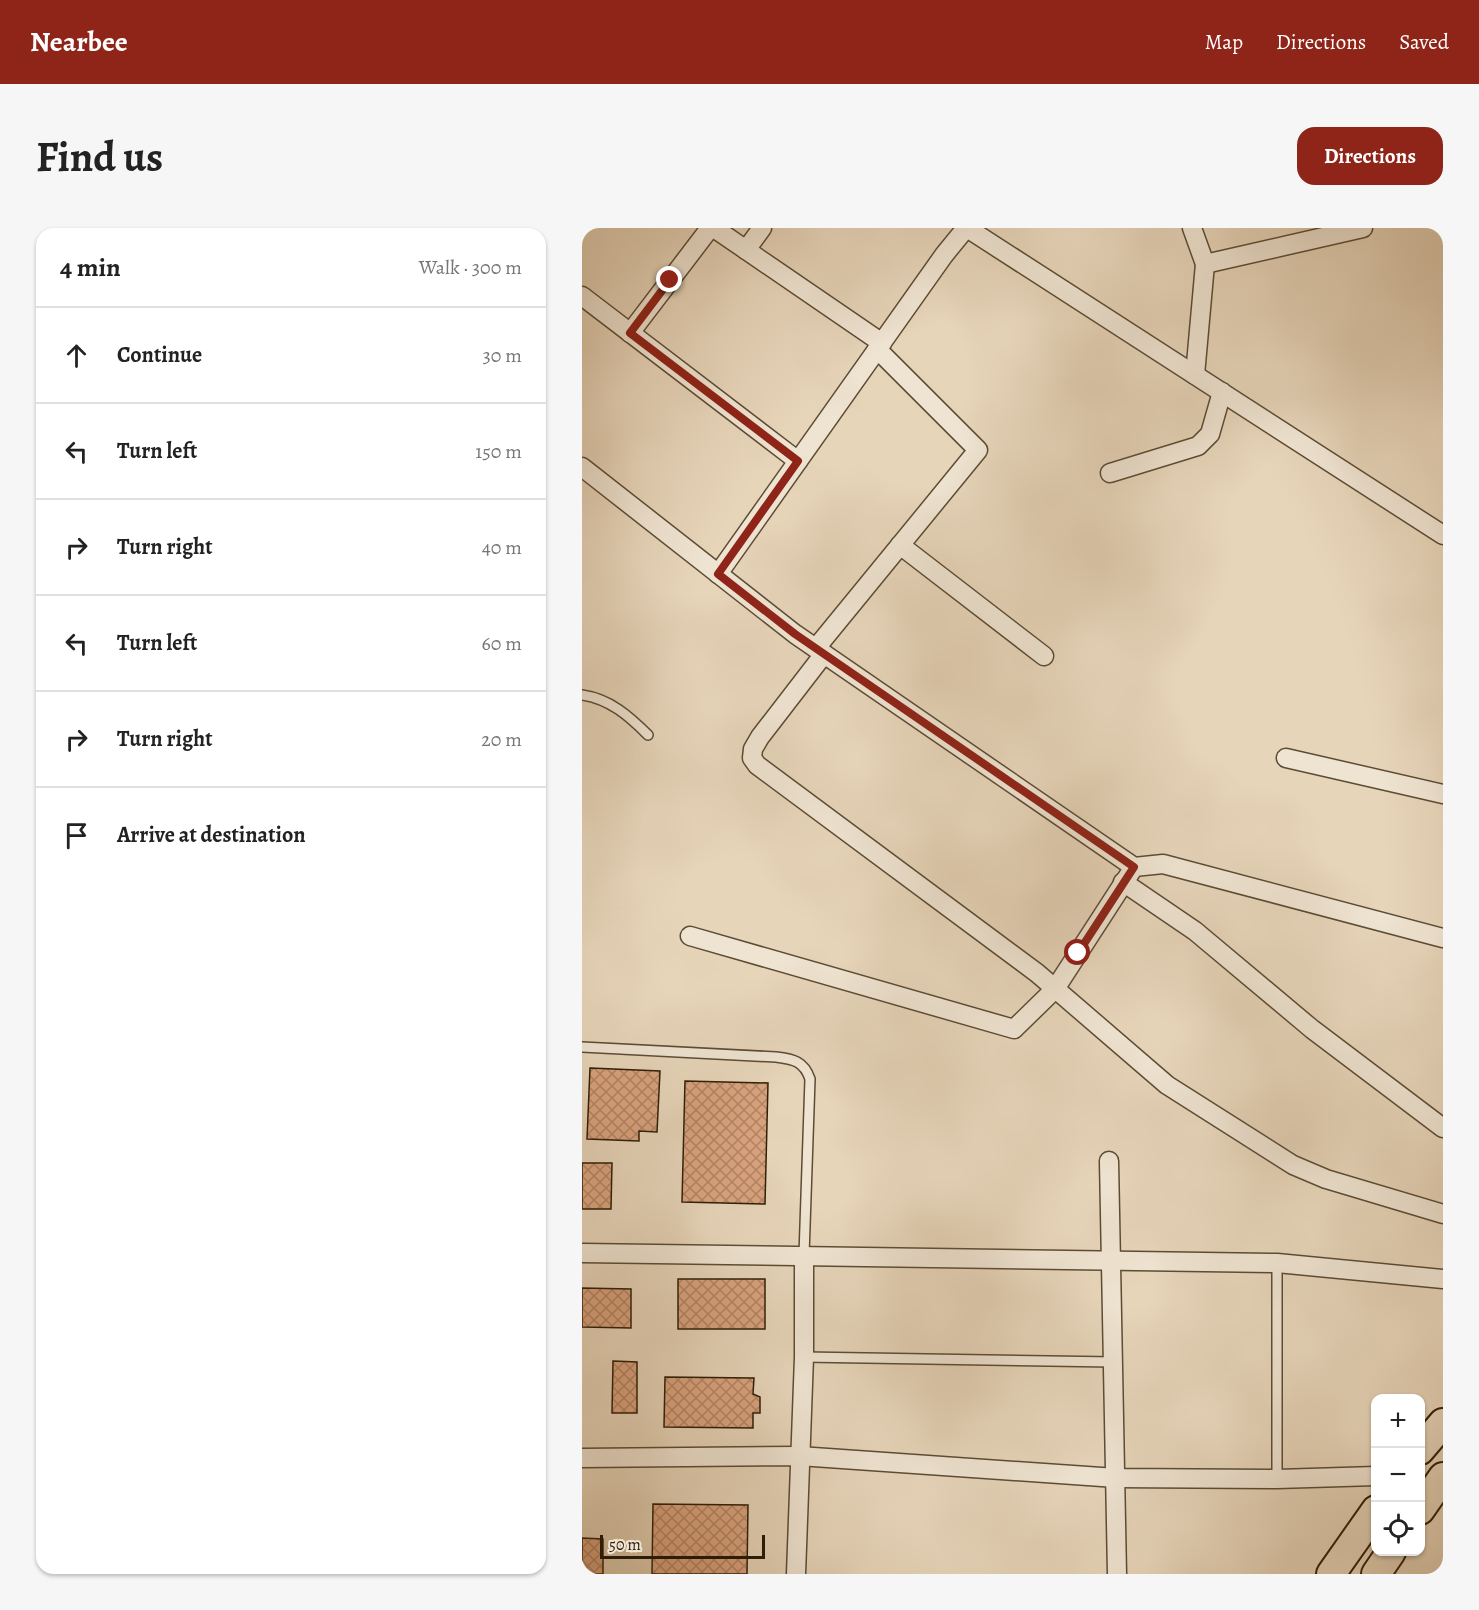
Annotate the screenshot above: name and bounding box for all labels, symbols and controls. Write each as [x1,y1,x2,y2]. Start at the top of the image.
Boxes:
text: Nearbee [30,23,128,61]
text: Map [1205,28,1243,56]
text: Directions [1276,28,1366,56]
text: Saved [1399,28,1449,56]
button: Directions [1297,127,1443,185]
text: Find us [36,128,163,185]
text: 4 min [60,250,121,285]
text: Walk · 300 m [419,254,522,281]
route end [656,266,682,292]
icon: ahead [60,339,93,372]
text: Continue [117,340,202,370]
text: 30 m [482,342,522,369]
icon: left [60,435,93,468]
text: Turn left [117,436,197,466]
text: 150 m [475,438,522,465]
icon: right [60,531,93,564]
text: Turn right [117,532,213,562]
text: 40 m [482,534,522,561]
icon: left [60,627,93,660]
text: Turn left [117,628,197,658]
text: 60 m [482,630,522,657]
icon: right [60,723,93,756]
text: Turn right [117,724,213,754]
text: 20 m [481,726,522,753]
icon: arrive [60,819,93,852]
text: Arrive at destination [117,820,306,850]
route start [1064,939,1090,965]
map controls [1371,1394,1425,1556]
button: + [1371,1394,1425,1448]
button: − [1371,1448,1425,1502]
button: locate [1371,1502,1425,1556]
scale bar [600,1532,765,1560]
text: 50 m [609,1534,641,1556]

